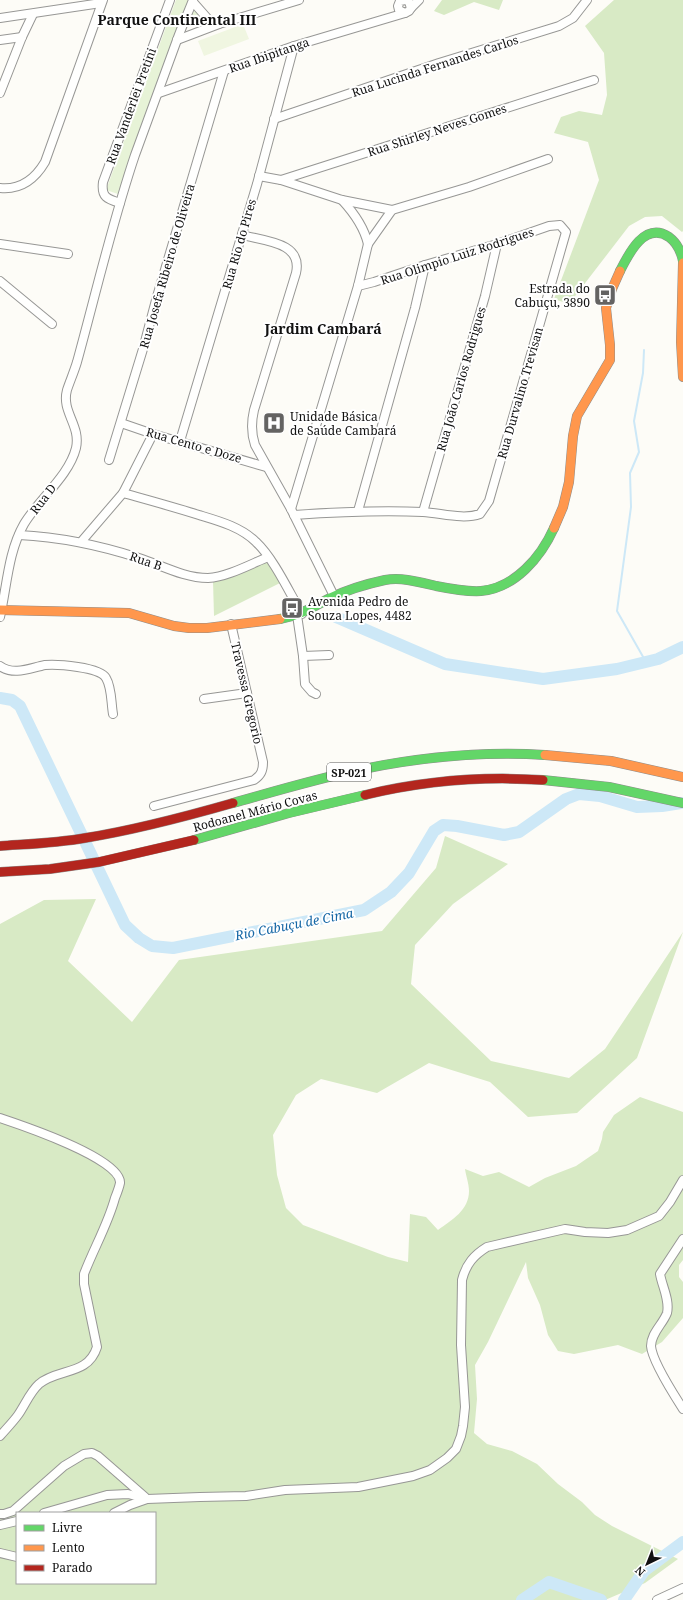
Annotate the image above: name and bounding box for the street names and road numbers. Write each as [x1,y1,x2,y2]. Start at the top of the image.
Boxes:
street label: Rua Lucinda Fernandes Carlos [350,31,520,101]
street label: Rua Ibipitanga [226,33,312,77]
street label: Rua Vanderlei Pretini [102,45,160,167]
street label: Rua Shirley Neves Gomes [365,99,509,161]
street label: Rua Josefa Ribeiro de Oliveira [135,181,199,350]
street label: Rua Rio do Pires [218,197,260,291]
street label: Rua Olimpio Luiz Rodrigues [378,223,536,289]
street label: Rua João Carlos Rodrigues [432,305,490,453]
street label: Rua Durvalino Trevisan [493,325,547,461]
street label: Rua Cento e Doze [144,423,244,467]
street label: Rua D [26,480,60,518]
street label: Rua B [128,548,165,574]
street label: Travessa Gregorio [227,640,267,746]
road number: SP-021 [327,763,371,781]
street label: Rodoanel Mário Covas [191,786,319,836]

